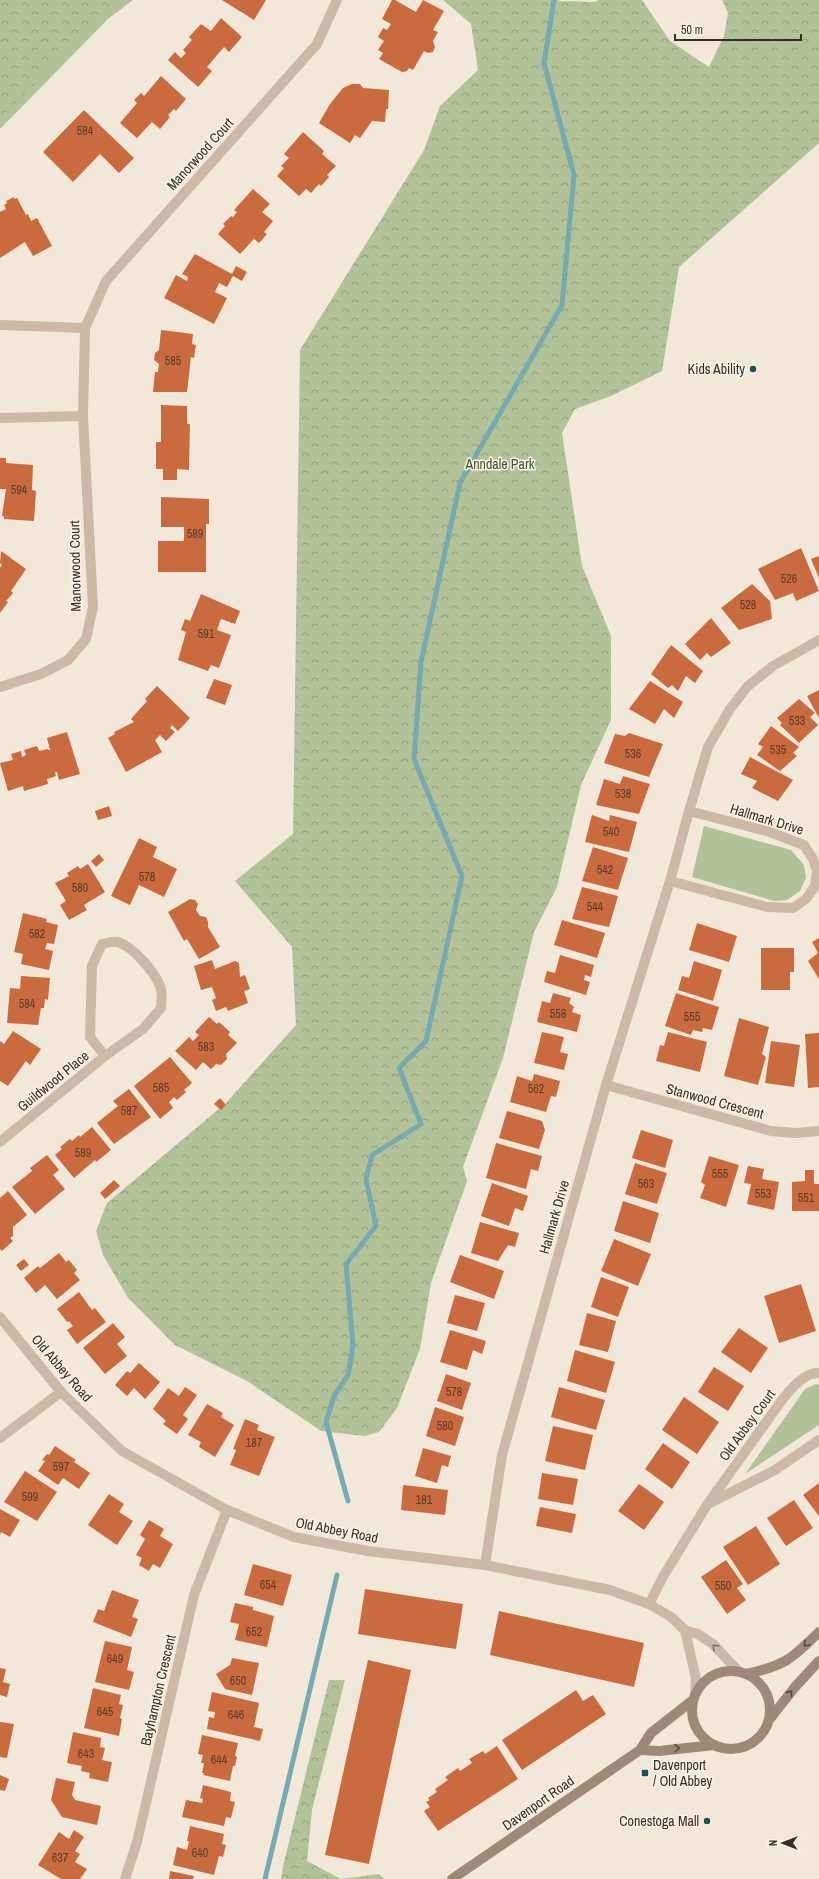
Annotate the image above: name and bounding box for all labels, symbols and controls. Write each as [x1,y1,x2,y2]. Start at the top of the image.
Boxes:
scale bar [675,16,801,42]
text: 50 m [681,22,703,38]
street label: Manorwood Court [163,114,237,194]
house number: 584 [77,123,94,139]
house number: 585 [165,353,182,369]
place label: Kids Ability [688,360,745,378]
marker: Kids Ability [748,364,758,374]
park label: Anndale Park [465,455,535,473]
house number: 594 [11,482,28,498]
street label: Manorwood Court [65,520,85,612]
house number: 589 [187,526,203,542]
house number: 526 [781,571,797,587]
house number: 528 [740,597,756,613]
house number: 591 [198,626,215,642]
house number: 533 [789,713,805,729]
house number: 535 [770,742,787,758]
house number: 536 [625,746,641,762]
house number: 538 [615,786,631,802]
street label: Hallmark Drive [728,799,806,839]
house number: 540 [603,824,619,840]
house number: 542 [597,862,613,878]
house number: 578 [139,869,155,885]
house number: 580 [72,880,88,896]
house number: 544 [587,899,604,915]
house number: 582 [29,926,45,942]
house number: 584 [19,996,36,1012]
house number: 558 [550,1006,566,1022]
house number: 555 [684,1009,701,1025]
house number: 583 [198,1039,214,1055]
street label: Guildwood Place [14,1047,92,1115]
street label: Stanwood Crescent [664,1079,766,1123]
house number: 585 [153,1080,170,1096]
house number: 562 [528,1081,544,1097]
house number: 587 [121,1103,138,1119]
house number: 589 [75,1145,91,1161]
house number: 555 [712,1166,729,1182]
house number: 563 [638,1176,654,1192]
street label: Hallmark Drive [535,1178,573,1256]
house number: 553 [755,1186,771,1202]
house number: 551 [798,1190,815,1206]
street label: Old Abbey Road [28,1331,96,1405]
house number: 578 [446,1384,462,1400]
street label: Old Abbey Court [715,1386,779,1464]
house number: 580 [437,1418,453,1434]
house number: 187 [246,1435,263,1451]
house number: 597 [53,1459,70,1475]
house number: 599 [22,1489,38,1505]
house number: 181 [416,1492,433,1508]
street label: Old Abbey Road [294,1513,380,1547]
house number: 654 [260,1577,277,1593]
house number: 550 [715,1578,731,1594]
house number: 652 [246,1624,262,1640]
street label: Bayhampton Crescent [136,1633,180,1747]
one-way arrow [803,1640,811,1647]
one-way arrow [712,1644,720,1652]
house number: 649 [107,1651,123,1667]
house number: 650 [230,1673,246,1689]
one-way arrow [785,1691,792,1698]
house number: 645 [97,1704,114,1720]
house number: 646 [228,1707,244,1723]
one-way arrow [674,1744,680,1753]
house number: 643 [78,1746,94,1762]
house number: 644 [211,1752,228,1768]
place label: Davenport / Old Abbey [653,1756,713,1790]
marker: Davenport / Old Abbey [640,1768,650,1778]
street label: Davenport Road [499,1772,577,1834]
place label: Conestoga Mall [619,1812,699,1830]
marker: Conestoga Mall [702,1816,712,1826]
north arrow [763,1823,803,1863]
text: N [766,1840,780,1846]
house number: 640 [192,1845,208,1861]
house number: 637 [52,1850,69,1866]

